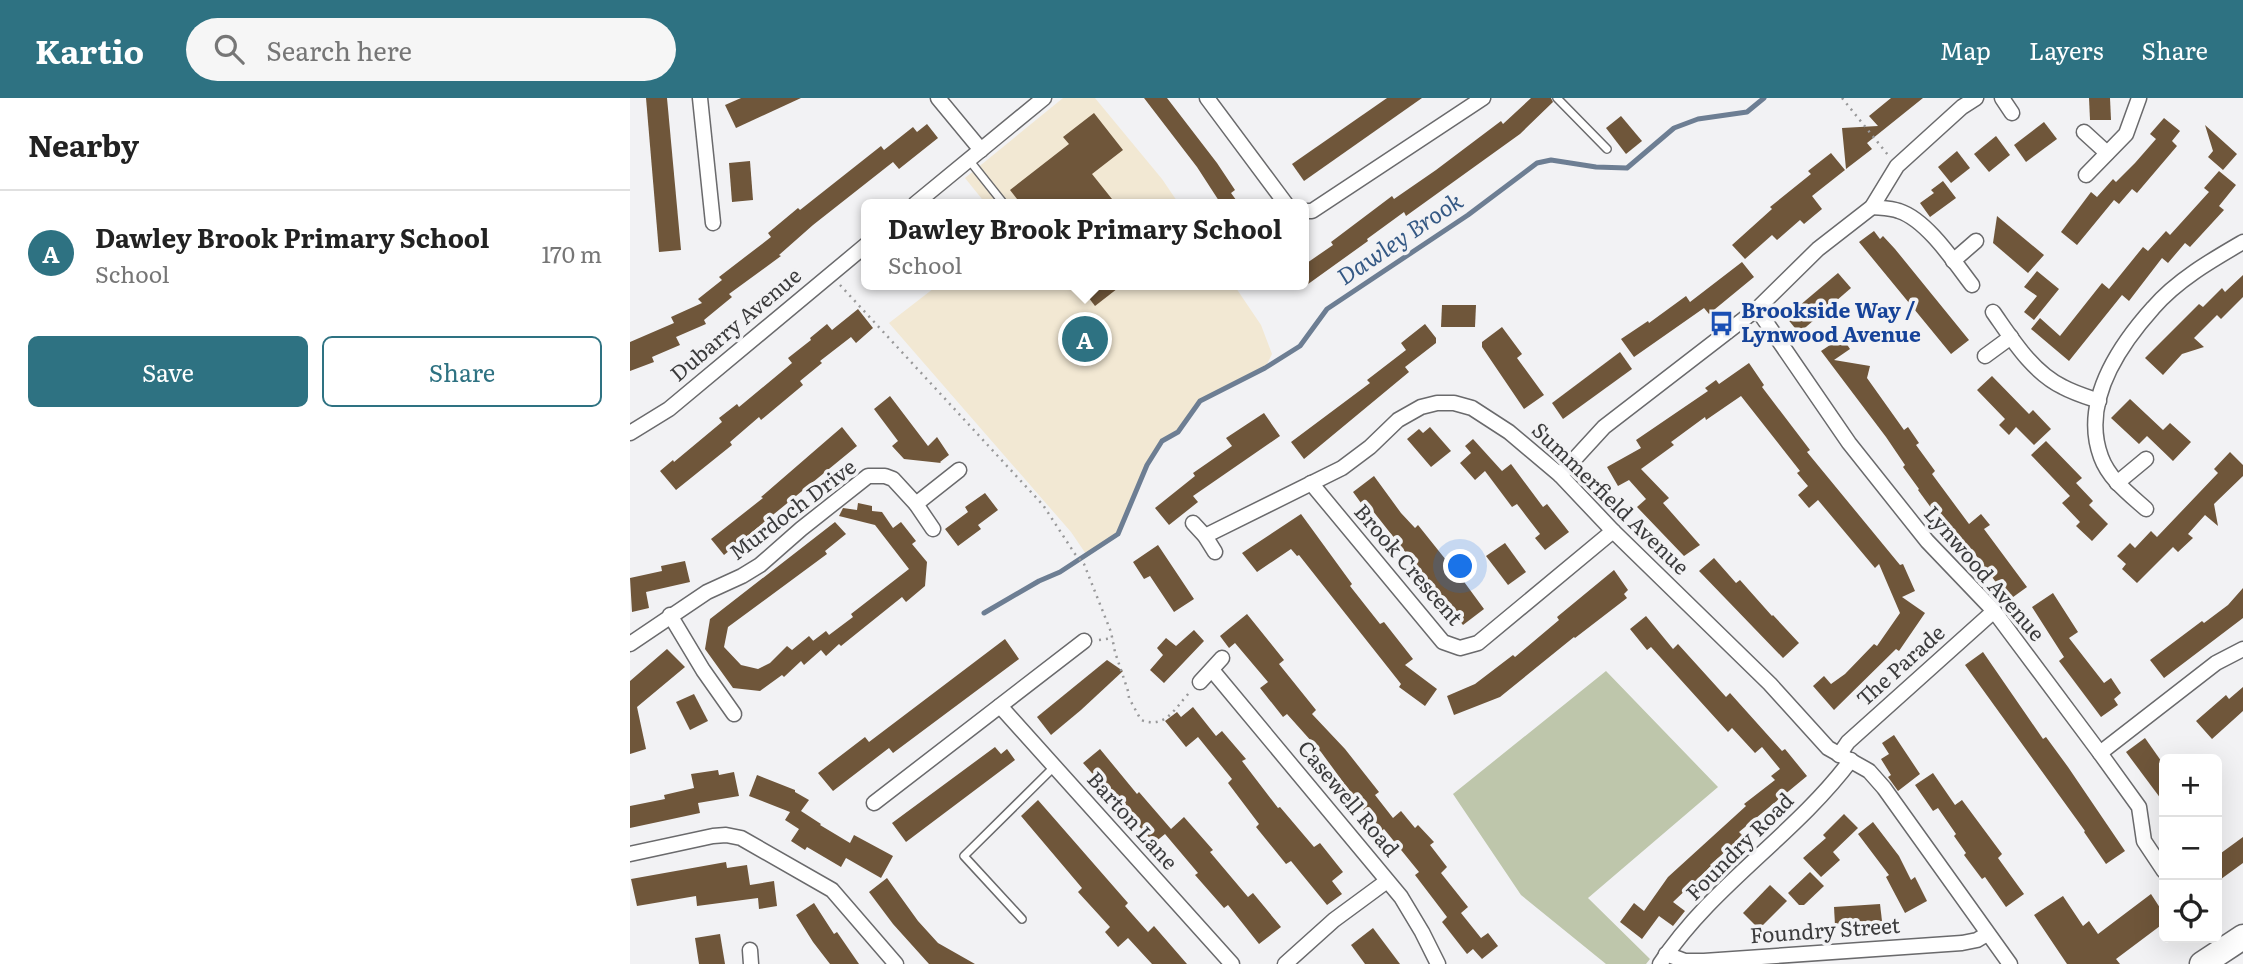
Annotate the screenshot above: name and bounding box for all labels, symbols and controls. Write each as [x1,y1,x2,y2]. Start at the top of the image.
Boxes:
search box [186,18,676,81]
text: Kartio [35,25,144,74]
icon: search [210,30,248,68]
text: Search here [266,30,412,69]
text: Map [1940,32,1991,67]
text: Layers [2029,32,2103,67]
text: Share [2141,32,2208,67]
text: Nearby [28,122,139,166]
water label: Dawley Brook [1329,182,1469,292]
popup [861,199,1309,290]
text: Dawley Brook Primary School [888,208,1282,247]
text: Dawley Brook Primary School [95,217,489,256]
text: A [42,236,60,270]
text: 170 m [541,236,602,270]
text: School [888,247,962,281]
text: School [95,256,169,290]
street label: Dubarry Avenue [662,259,807,387]
place label: Brookside Way / Lynwood Avenue [1741,293,1921,348]
bus stop icon: Brookside Way / Lynwood Avenue [1707,309,1735,337]
pin: A [1062,313,1108,365]
button: Save [28,336,308,407]
button: Share [322,336,602,407]
street label: Summerfield Avenue [1526,414,1698,581]
street label: Murdoch Drive [722,450,861,566]
street label: Brook Crescent [1348,496,1472,631]
street label: Lynwood Avenue [1918,498,2054,647]
your location [1443,549,1477,583]
street label: The Parade [1848,616,1950,712]
street label: Casewell Road [1292,733,1408,862]
map controls [2159,754,2222,943]
button: + [2159,754,2222,817]
street label: Barton Lane [1081,763,1186,875]
street label: Foundry Road [1677,784,1799,906]
button: − [2159,817,2222,880]
button: locate [2159,880,2222,943]
street label: Foundry Street [1749,908,1901,949]

